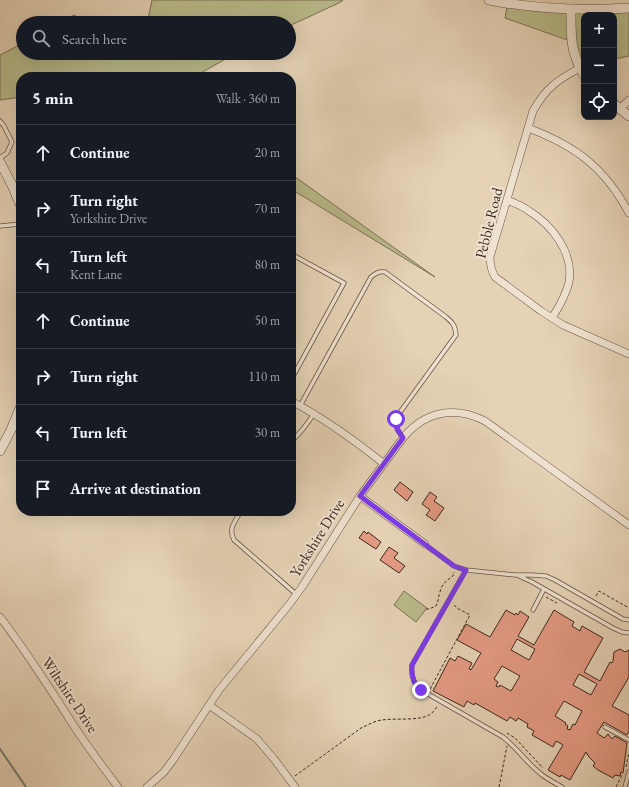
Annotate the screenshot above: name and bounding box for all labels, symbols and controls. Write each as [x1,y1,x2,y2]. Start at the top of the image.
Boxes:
map controls [581,12,617,120]
button: + [581,12,617,48]
search box [16,16,296,60]
icon: search [30,27,52,49]
text: Search here [62,29,127,48]
button: − [581,48,617,84]
button: locate [581,84,617,120]
text: 5 min [32,87,73,109]
text: Walk · 360 m [216,90,280,107]
icon: ahead [32,142,54,164]
text: Continue [70,143,130,162]
text: 20 m [255,144,280,161]
street label: Pebble Road [471,185,507,260]
text: Turn right [70,191,138,210]
icon: right [32,198,54,220]
text: 70 m [255,200,280,217]
text: Yorkshire Drive [70,210,147,227]
text: Turn left [70,247,127,266]
icon: left [32,254,54,276]
text: 80 m [255,256,280,273]
text: Kent Lane [70,266,122,283]
icon: ahead [32,310,54,332]
text: Continue [70,311,130,330]
text: 50 m [255,312,280,329]
icon: right [32,366,54,388]
text: Turn right [70,367,138,386]
text: 110 m [249,368,280,385]
route start [387,410,405,428]
icon: left [32,422,54,444]
text: Turn left [70,423,127,442]
text: 30 m [255,424,280,441]
icon: arrive [32,478,54,500]
text: Arrive at destination [70,479,201,498]
street label: Yorkshire Drive [285,495,348,580]
street label: Wiltshire Drive [38,653,103,736]
route end [412,681,430,699]

